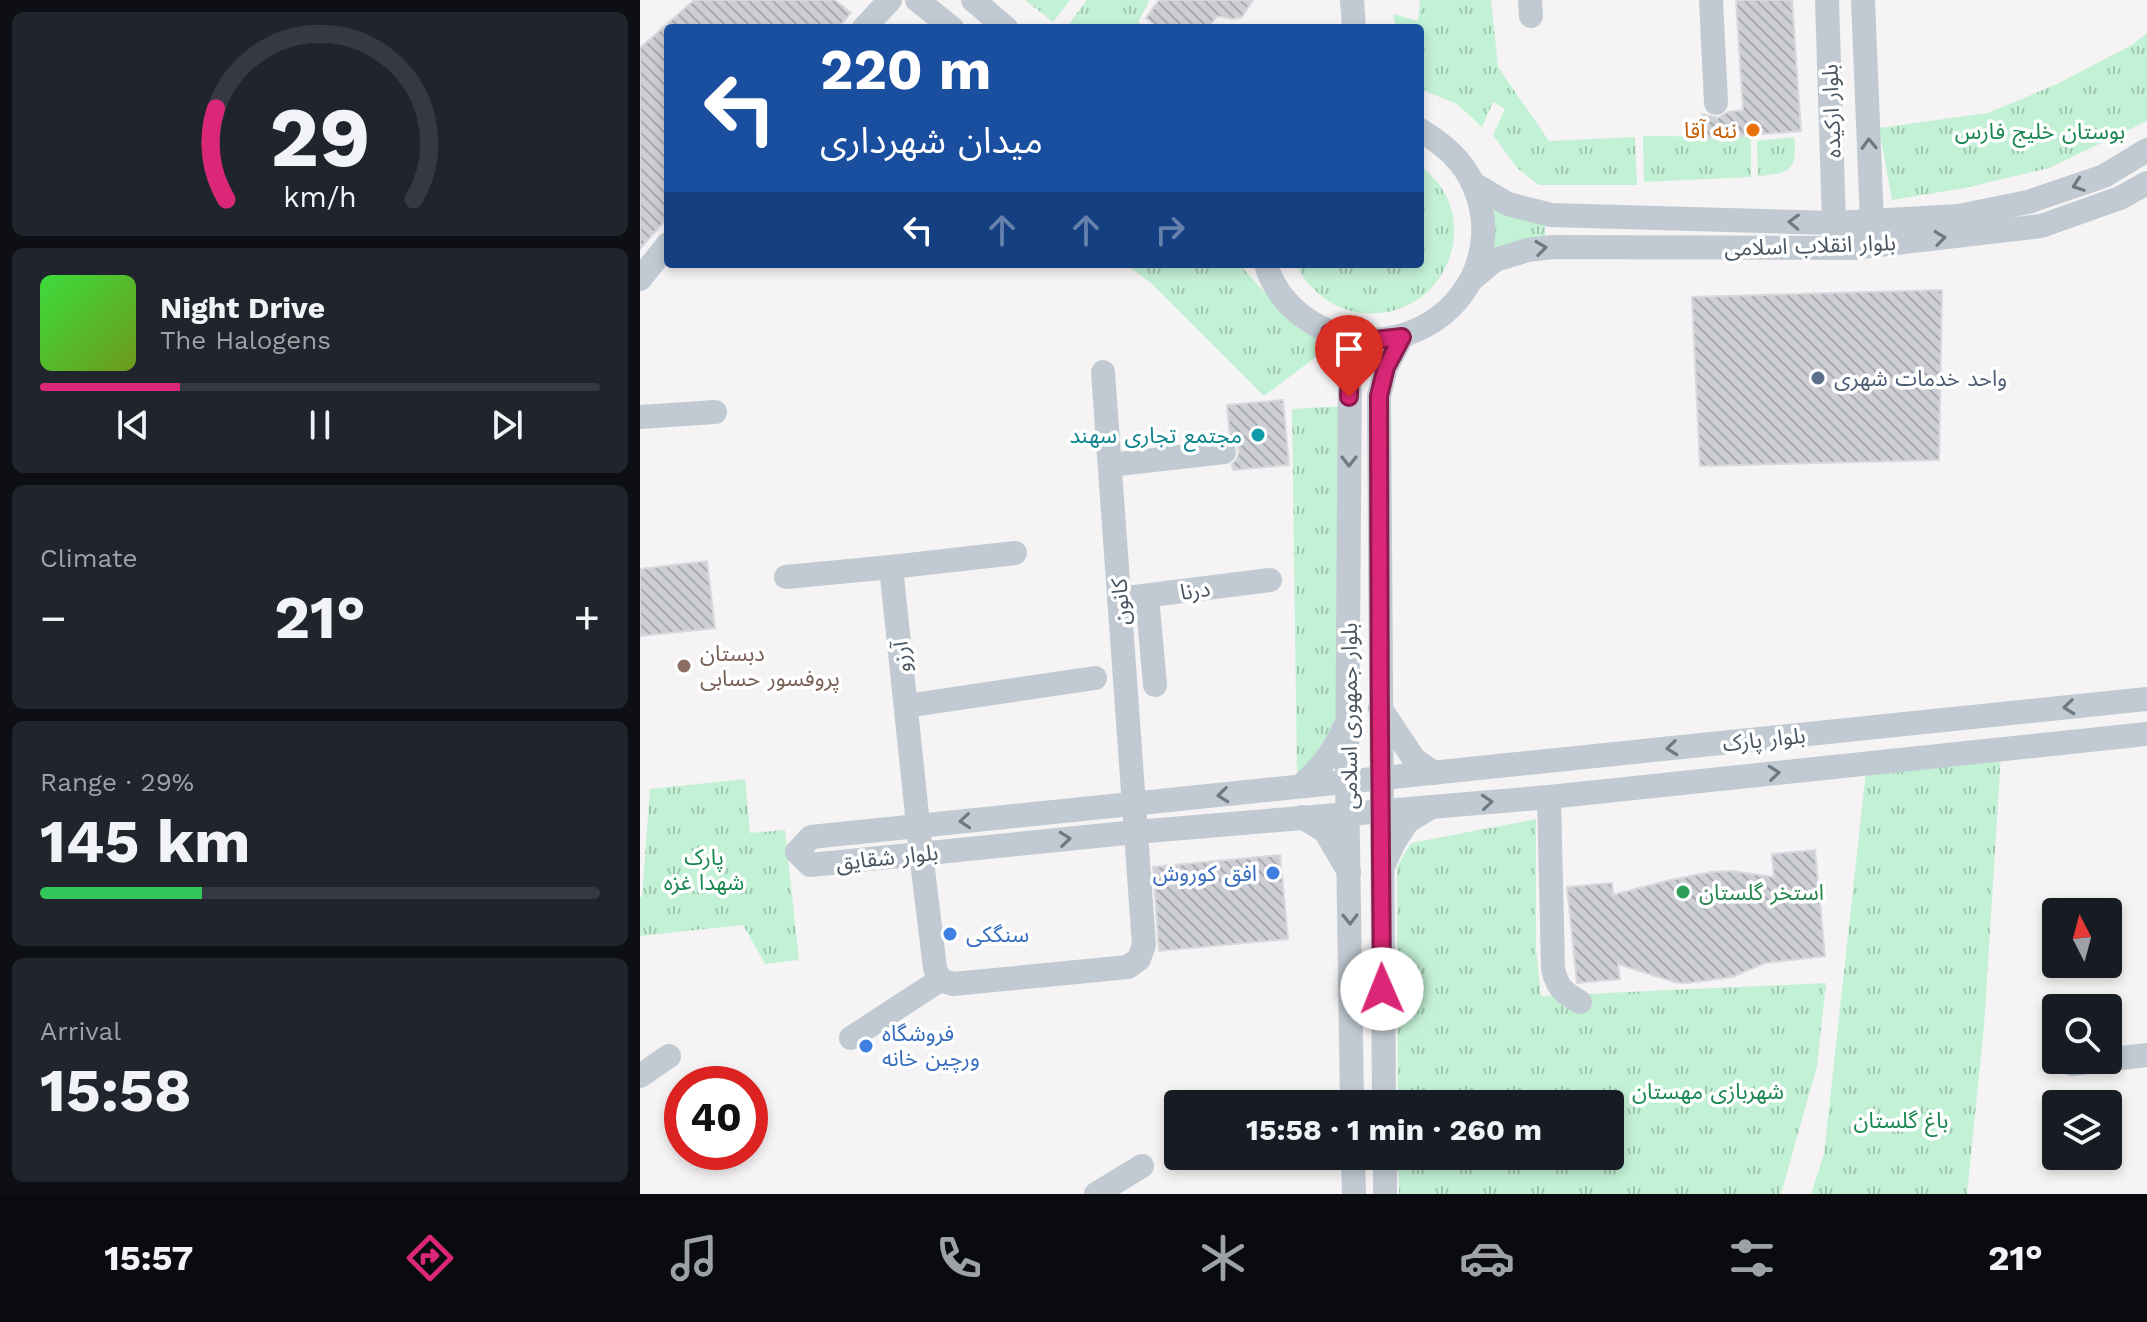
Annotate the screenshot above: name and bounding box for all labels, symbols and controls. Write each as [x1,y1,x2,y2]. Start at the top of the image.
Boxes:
text: 220 m [820,37,992,103]
icon: left [688,56,792,160]
street label: بلوار ارکیده [1817,64,1847,158]
text: 29 [270,89,370,186]
place label: ننه آقا [1684,118,1737,143]
park label: بوستان خلیج فارس [1955,119,2125,148]
text: میدان شهرداری [820,120,1043,162]
marker: ننه آقا [1744,121,1762,139]
one-way arrow [1860,137,1877,150]
one-way arrow [2071,176,2085,192]
text: km/h [283,180,357,214]
icon: left [896,208,940,252]
icon: ahead [980,208,1024,252]
icon: ahead [1064,208,1108,252]
icon: right [1148,208,1192,252]
one-way arrow [1787,213,1800,230]
street label: بلوار انقلاب اسلامی [1724,230,1896,262]
one-way arrow [1934,230,1947,247]
one-way arrow [1535,240,1548,257]
text: Night Drive [160,290,325,325]
pin [1315,315,1383,397]
text: The Halogens [160,325,331,355]
icon: arrive [1327,327,1371,371]
place label: واحد خدمات شهری [1834,366,2007,391]
marker: واحد خدمات شهری [1809,369,1827,387]
icon: previous [111,403,155,447]
icon: pause [298,403,342,447]
icon: next [485,403,529,447]
place label: مجتمع تجاری سهند [1069,423,1242,452]
marker: مجتمع تجاری سهند [1249,426,1267,444]
one-way arrow [1340,455,1358,468]
text: Climate [40,543,138,573]
street label: درنا [1178,576,1212,606]
street label: کانون [1106,577,1135,626]
text: 21° [274,582,366,653]
text: − [40,592,67,644]
text: + [573,592,600,644]
street label: بلوار جمهوری اسلامی [1337,623,1363,809]
street label: آرزو [887,638,917,674]
place label: دبستان پروفسور حسابی [700,641,840,693]
marker: دبستان پروفسور حسابی [675,657,693,675]
one-way arrow [2062,699,2075,716]
street label: بلوار پارک [1721,723,1807,758]
one-way arrow [1665,740,1678,757]
one-way arrow [1768,765,1781,782]
text: Range · 29% [40,767,194,797]
one-way arrow [1216,786,1229,803]
one-way arrow [1481,794,1494,811]
text: 145 km [40,806,251,877]
one-way arrow [958,813,971,830]
one-way arrow [1059,831,1072,848]
street label: بلوار شقایق [835,840,939,876]
park label: پارک شهدا غزه [664,845,744,895]
place label: افق کوروش [1153,861,1257,887]
marker: افق کوروش [1264,864,1282,882]
place label: استخر گلستان [1699,880,1824,905]
marker: استخر گلستان [1674,883,1692,901]
north arrow [2042,898,2122,978]
map controls [2042,898,2122,1170]
one-way arrow [1341,913,1359,926]
place label: سنگکی [966,922,1029,947]
marker: سنگکی [941,925,959,943]
position arrow [1340,947,1424,1031]
button: search [2042,994,2122,1074]
text: Arrival [40,1016,121,1046]
place label: فروشگاه ورچین خانه [882,1021,980,1073]
marker: فروشگاه ورچین خانه [857,1037,875,1055]
text: 15:58 [40,1055,192,1126]
speed limit sign: 40 [664,1066,768,1170]
park label: شهربازی مهستان [1632,1079,1784,1105]
button: layers [2042,1090,2122,1170]
park label: باغ گلستان [1853,1108,1949,1137]
text: 15:58 · 1 min · 260 m [1246,1112,1542,1147]
icon: directions [402,1230,458,1286]
icon: music [666,1230,722,1286]
icon: phone [931,1230,987,1286]
icon: climate [1195,1230,1251,1286]
icon: car [1459,1230,1515,1286]
icon: filters [1724,1230,1780,1286]
text: 15:57 [104,1237,193,1279]
text: 21° [1988,1237,2043,1279]

